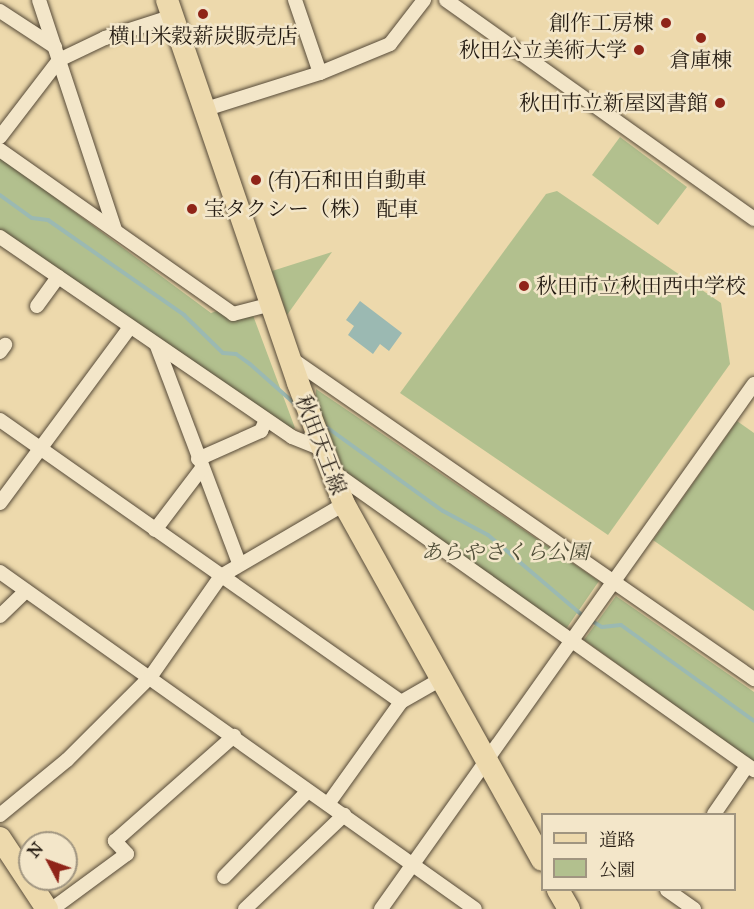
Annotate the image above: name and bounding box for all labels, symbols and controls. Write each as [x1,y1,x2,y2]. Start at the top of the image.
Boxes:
marker: 横山米穀薪炭販売店 [196,7,210,21]
place label: 創作工房棟 [549,10,654,36]
marker: 創作工房棟 [659,16,673,30]
place label: 横山米穀薪炭販売店 [109,23,297,49]
marker: 倉庫棟 [694,31,708,45]
place label: 秋田公立美術大学 [459,37,627,63]
marker: 秋田公立美術大学 [632,43,646,57]
place label: 倉庫棟 [670,47,732,73]
place label: 秋田市立新屋図書館 [519,90,708,116]
marker: 秋田市立新屋図書館 [713,96,727,110]
place label: (有)石和田自動車 [268,167,427,193]
marker: (有)石和田自動車 [249,173,263,187]
place label: 宝タクシー（株） 配車 [204,196,419,222]
marker: 宝タクシー（株） 配車 [185,202,199,216]
place label: 秋田市立秋田西中学校 [536,273,746,299]
marker: 秋田市立秋田西中学校 [517,279,531,293]
street label: 秋田天王線 [290,391,352,499]
park label: あらやさくら公園 [421,539,589,565]
legend [541,813,736,891]
text: 道路 [599,829,635,851]
north arrow [18,831,78,891]
text: N [24,839,47,862]
text: 公園 [599,859,635,881]

